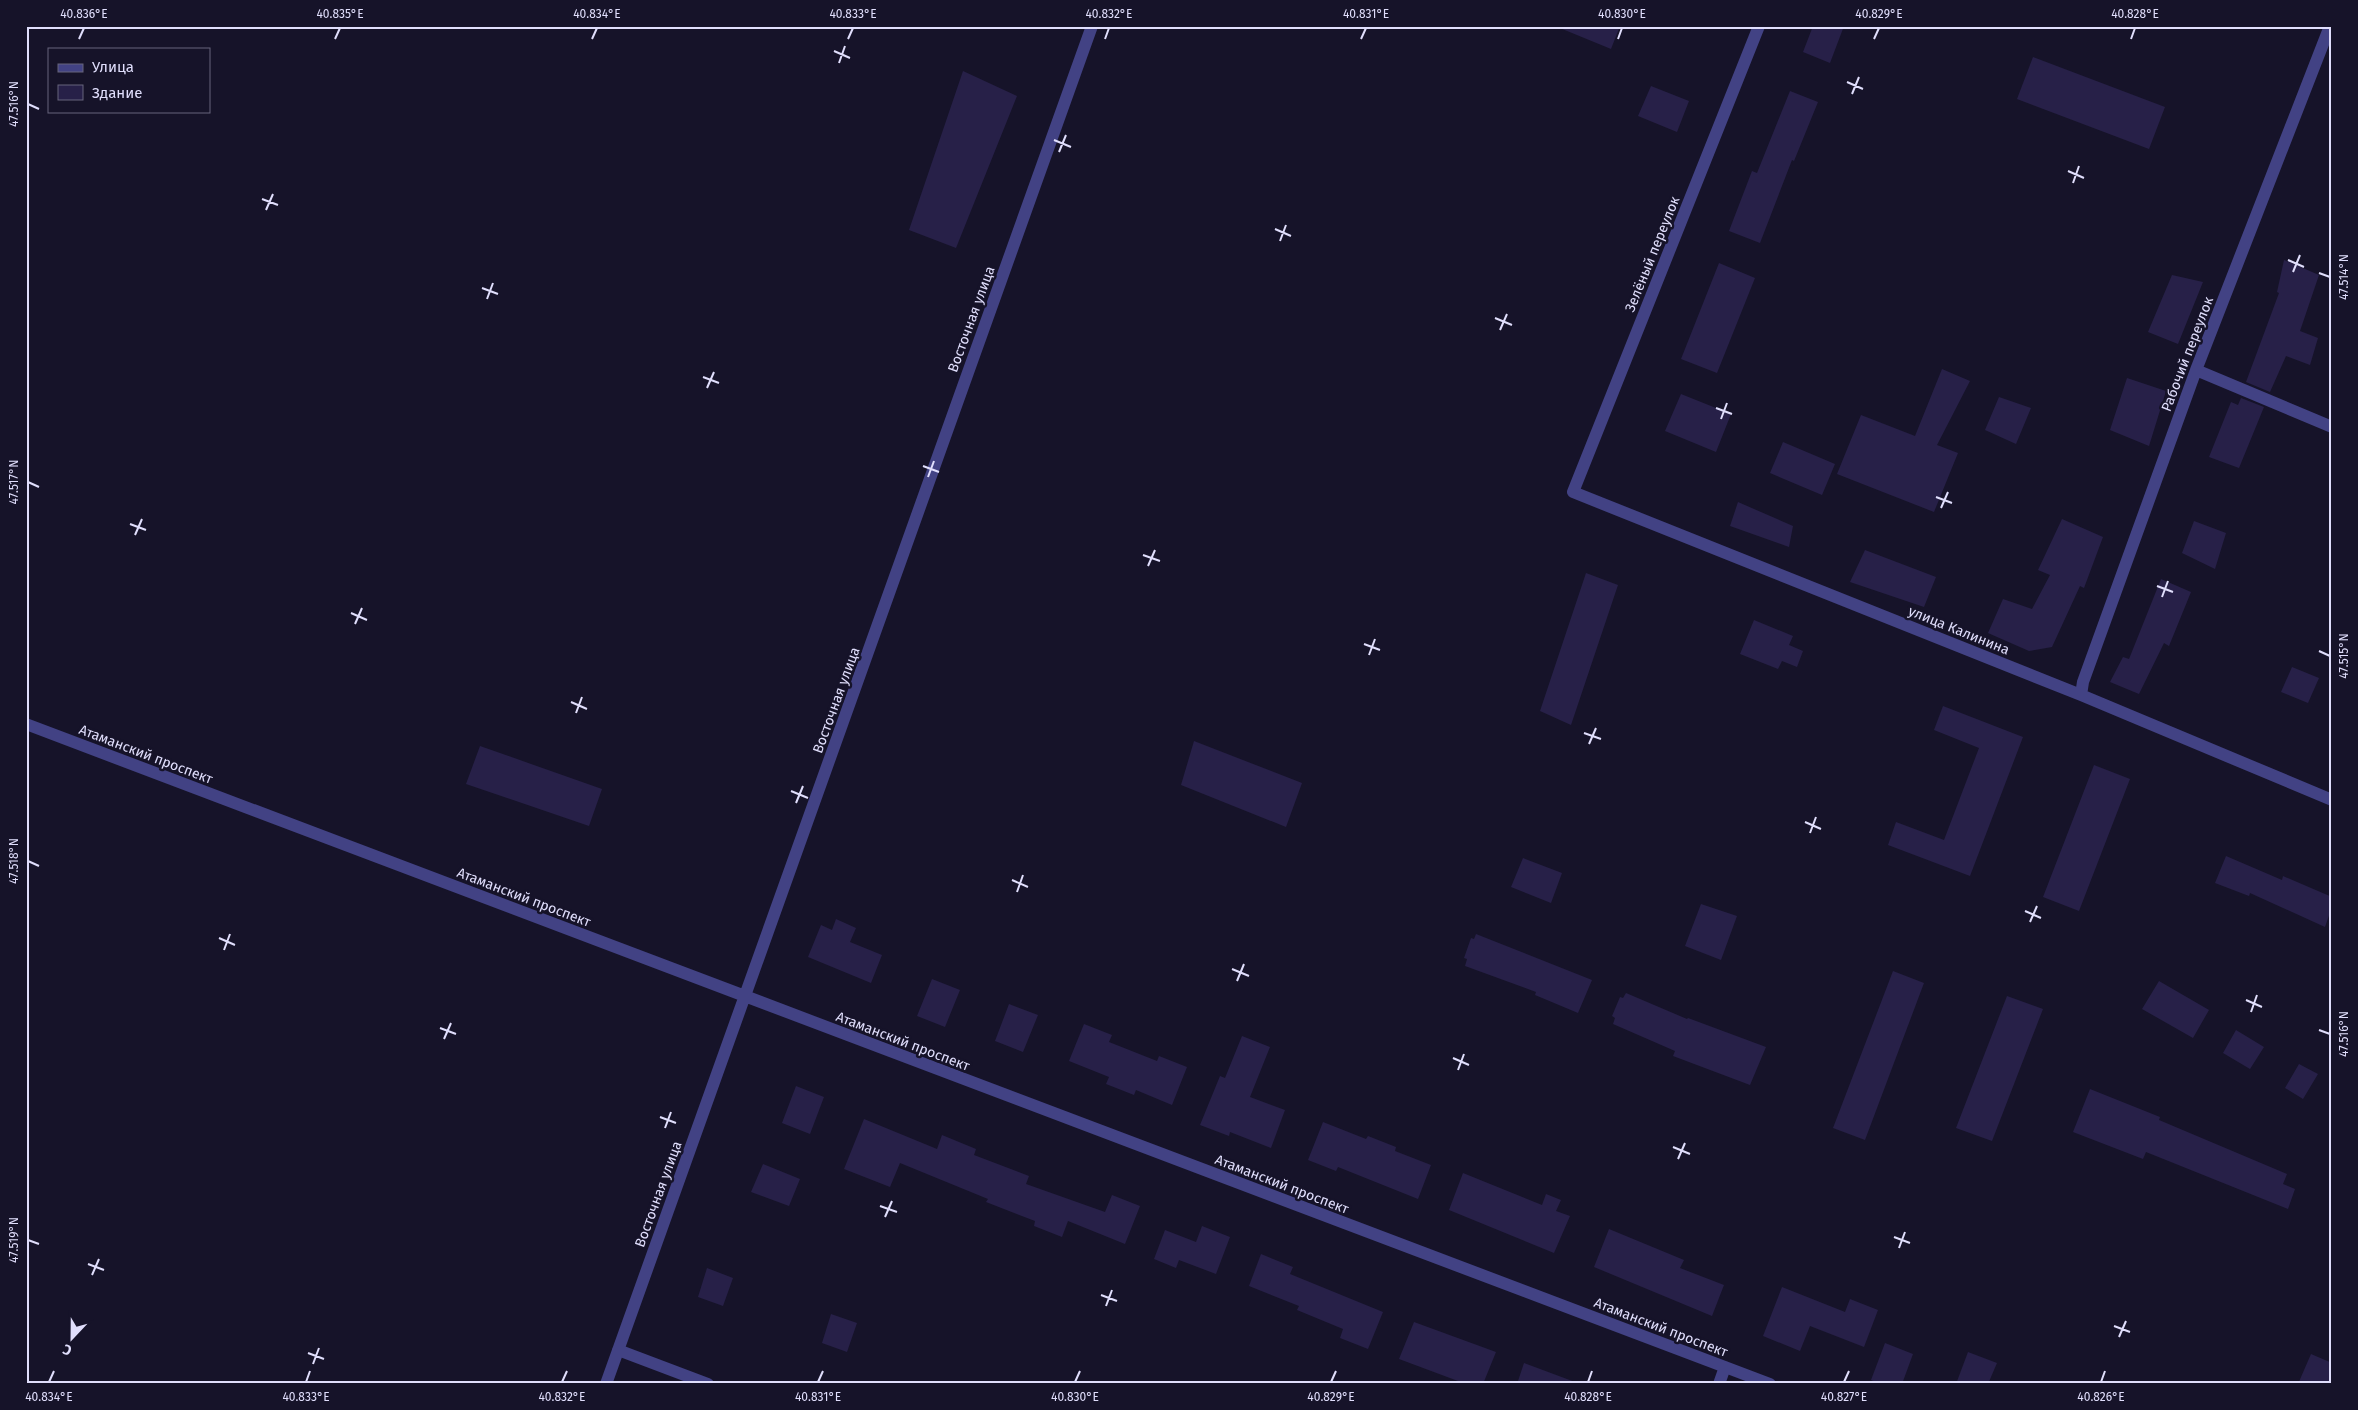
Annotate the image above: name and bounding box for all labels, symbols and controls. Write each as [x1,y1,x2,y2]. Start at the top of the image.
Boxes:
text: 40.836°E [60,7,108,21]
text: 40.835°E [316,7,364,21]
text: 40.834°E [573,7,621,21]
text: 40.833°E [829,7,877,21]
text: 40.832°E [1085,7,1133,21]
text: 40.831°E [1343,7,1389,21]
text: 40.830°E [1598,7,1646,21]
text: 40.829°E [1855,7,1903,21]
text: 40.828°E [2111,7,2159,21]
legend [48,48,210,112]
text: Улица [92,58,134,76]
text: 47.516°N [7,81,21,127]
text: Здание [92,84,142,102]
street label: Зелёный переулок [1622,193,1684,314]
text: 47.514°N [2337,254,2351,300]
street label: Восточная улица [944,264,999,375]
street label: Рабочий переулок [2158,294,2217,414]
text: 47.517°N [7,460,21,504]
street label: улица Калинина [1906,602,2012,658]
text: 47.515°N [2337,633,2351,679]
street label: Восточная улица [809,645,864,756]
street label: Атаманский проспект [77,721,216,788]
text: 47.518°N [7,838,21,884]
street label: Атаманский проспект [455,864,594,931]
street label: Атаманский проспект [834,1008,973,1075]
text: 47.516°N [2337,1011,2351,1057]
street label: Восточная улица [631,1139,686,1250]
street label: Атаманский проспект [1213,1151,1352,1218]
text: 47.519°N [7,1217,21,1263]
street label: Атаманский проспект [1592,1294,1731,1361]
north arrow [48,1312,98,1362]
text: С [60,1340,74,1359]
text: 40.834°E [25,1390,73,1404]
text: 40.833°E [282,1390,330,1404]
text: 40.832°E [538,1390,586,1404]
text: 40.831°E [795,1390,841,1404]
text: 40.830°E [1051,1390,1099,1404]
text: 40.829°E [1307,1390,1355,1404]
text: 40.828°E [1564,1390,1612,1404]
text: 40.827°E [1821,1390,1867,1404]
text: 40.826°E [2077,1390,2125,1404]

